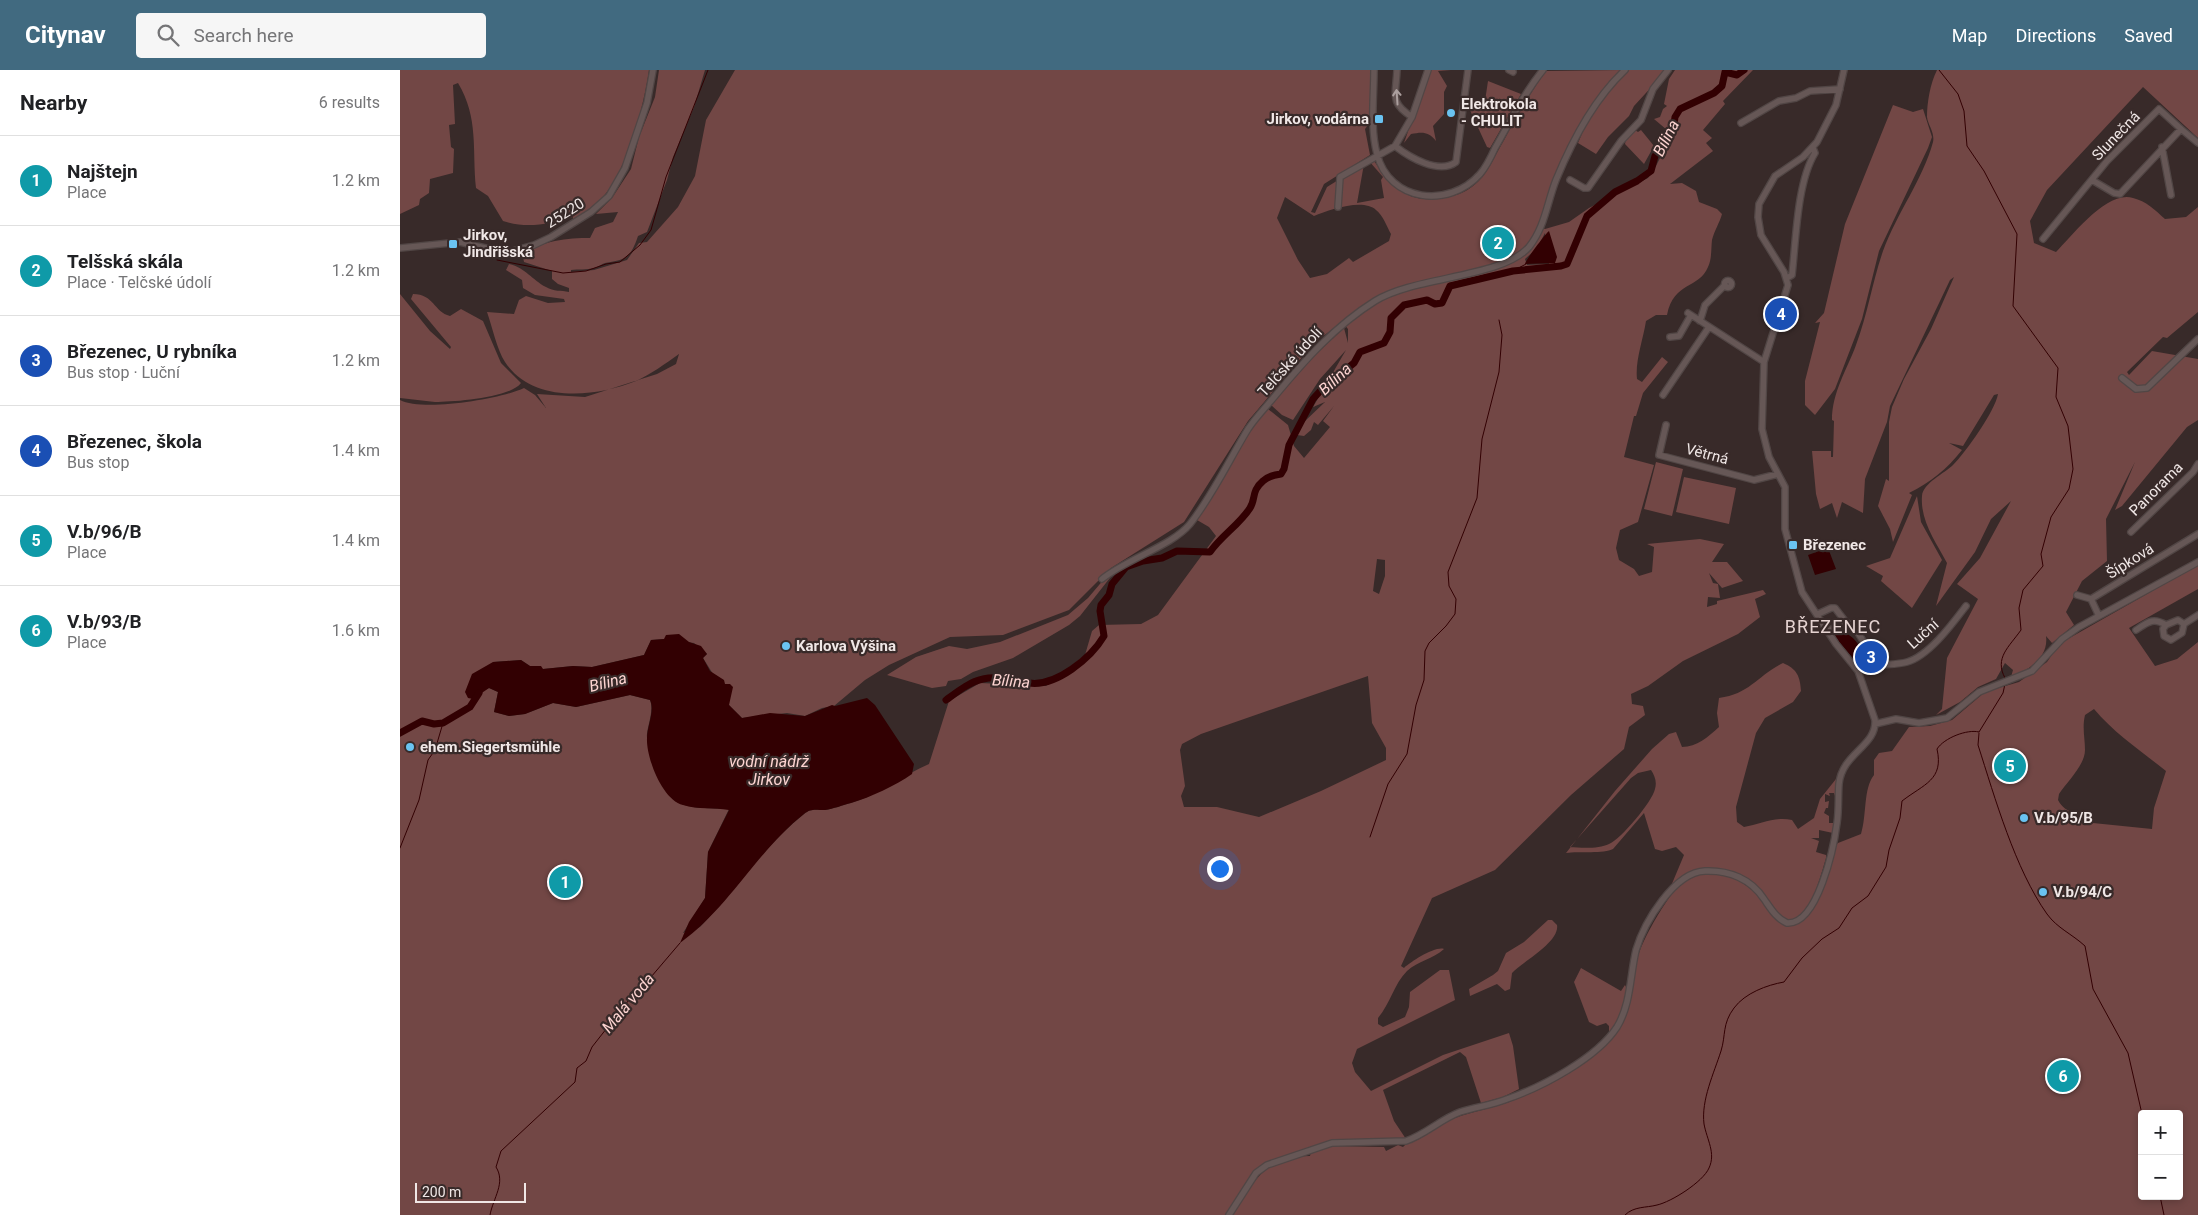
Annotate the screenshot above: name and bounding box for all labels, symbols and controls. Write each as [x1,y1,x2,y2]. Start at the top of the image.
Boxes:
search box [136,13,486,58]
text: Citynav [25,21,106,49]
icon: search [154,21,182,49]
text: Search here [194,24,294,47]
text: Map [1952,25,1987,46]
text: Directions [2015,25,2096,46]
text: Saved [2124,25,2173,46]
one-way arrow [1392,90,1401,106]
text: Nearby [20,91,87,115]
text: 6 results [319,93,380,112]
place label: Elektrokola - CHULIT [1461,95,1537,130]
marker: Elektrokola - CHULIT [1445,107,1457,119]
street label: Slunečná [2088,108,2144,164]
place label: Jirkov, vodárna [1267,110,1369,128]
marker: Jirkov, vodárna [1373,113,1385,125]
water label: Bílina [1649,117,1683,159]
text: Najštejn [67,160,138,183]
text: 1 [31,171,41,190]
text: 1.2 km [332,171,380,190]
text: Place [67,183,107,202]
street label: 25220 [542,194,588,232]
pin: 2 [1482,224,1514,262]
place label: Jirkov, Jindřišská [463,226,533,261]
marker: Jirkov, Jindřišská [447,238,459,250]
text: Telšská skála [67,250,183,273]
text: 2 [31,261,41,280]
text: 1.2 km [332,261,380,280]
text: Place · Telčské údolí [67,273,211,292]
pin: 4 [1765,295,1797,333]
street label: Telčské údolí [1254,323,1327,400]
text: Březenec, U rybníka [67,340,237,363]
text: 3 [31,351,41,370]
text: 1.2 km [332,351,380,370]
water label: Bílina [1315,359,1355,399]
text: Bus stop · Luční [67,363,180,382]
text: Březenec, škola [67,430,202,453]
street label: Větrná [1684,440,1730,468]
text: 4 [31,441,41,460]
text: 1.4 km [332,441,380,460]
text: Bus stop [67,453,129,472]
street label: Panorama [2125,458,2187,520]
text: V.b/96/B [67,520,142,543]
text: 5 [31,531,41,550]
text: 1.4 km [332,531,380,550]
place label: Březenec [1803,536,1866,554]
marker: Březenec [1787,539,1799,551]
street label: Šípková [2103,539,2157,583]
text: Place [67,543,107,562]
text: V.b/93/B [67,610,142,633]
street label: Luční [1904,614,1943,653]
district label: BŘEZENEC [1785,616,1881,637]
text: 6 [31,621,41,640]
text: 1.6 km [332,621,380,640]
text: Place [67,633,107,652]
place label: Karlova Výšina [796,637,896,655]
pin: 3 [1855,638,1887,676]
marker: Karlova Výšina [780,640,792,652]
water label: Bílina [587,668,629,696]
water label: Bílina [991,670,1031,692]
place label: ehem.Siegertsmühle [420,738,560,756]
marker: ehem.Siegertsmühle [404,741,416,753]
pin: 5 [1994,747,2026,785]
water label: vodní nádrž Jirkov [729,752,809,789]
place label: V.b/95/B [2034,809,2093,827]
marker: V.b/95/B [2018,812,2030,824]
your location [1207,856,1233,882]
pin: 1 [549,863,581,901]
place label: V.b/94/C [2053,883,2112,901]
marker: V.b/94/C [2037,886,2049,898]
water label: Malá voda [598,969,658,1037]
pin: 6 [2047,1057,2079,1095]
map controls [2138,1110,2183,1200]
button: + [2138,1110,2183,1155]
button: − [2138,1155,2183,1200]
scale bar [415,1180,526,1203]
text: 200 m [422,1184,461,1200]

